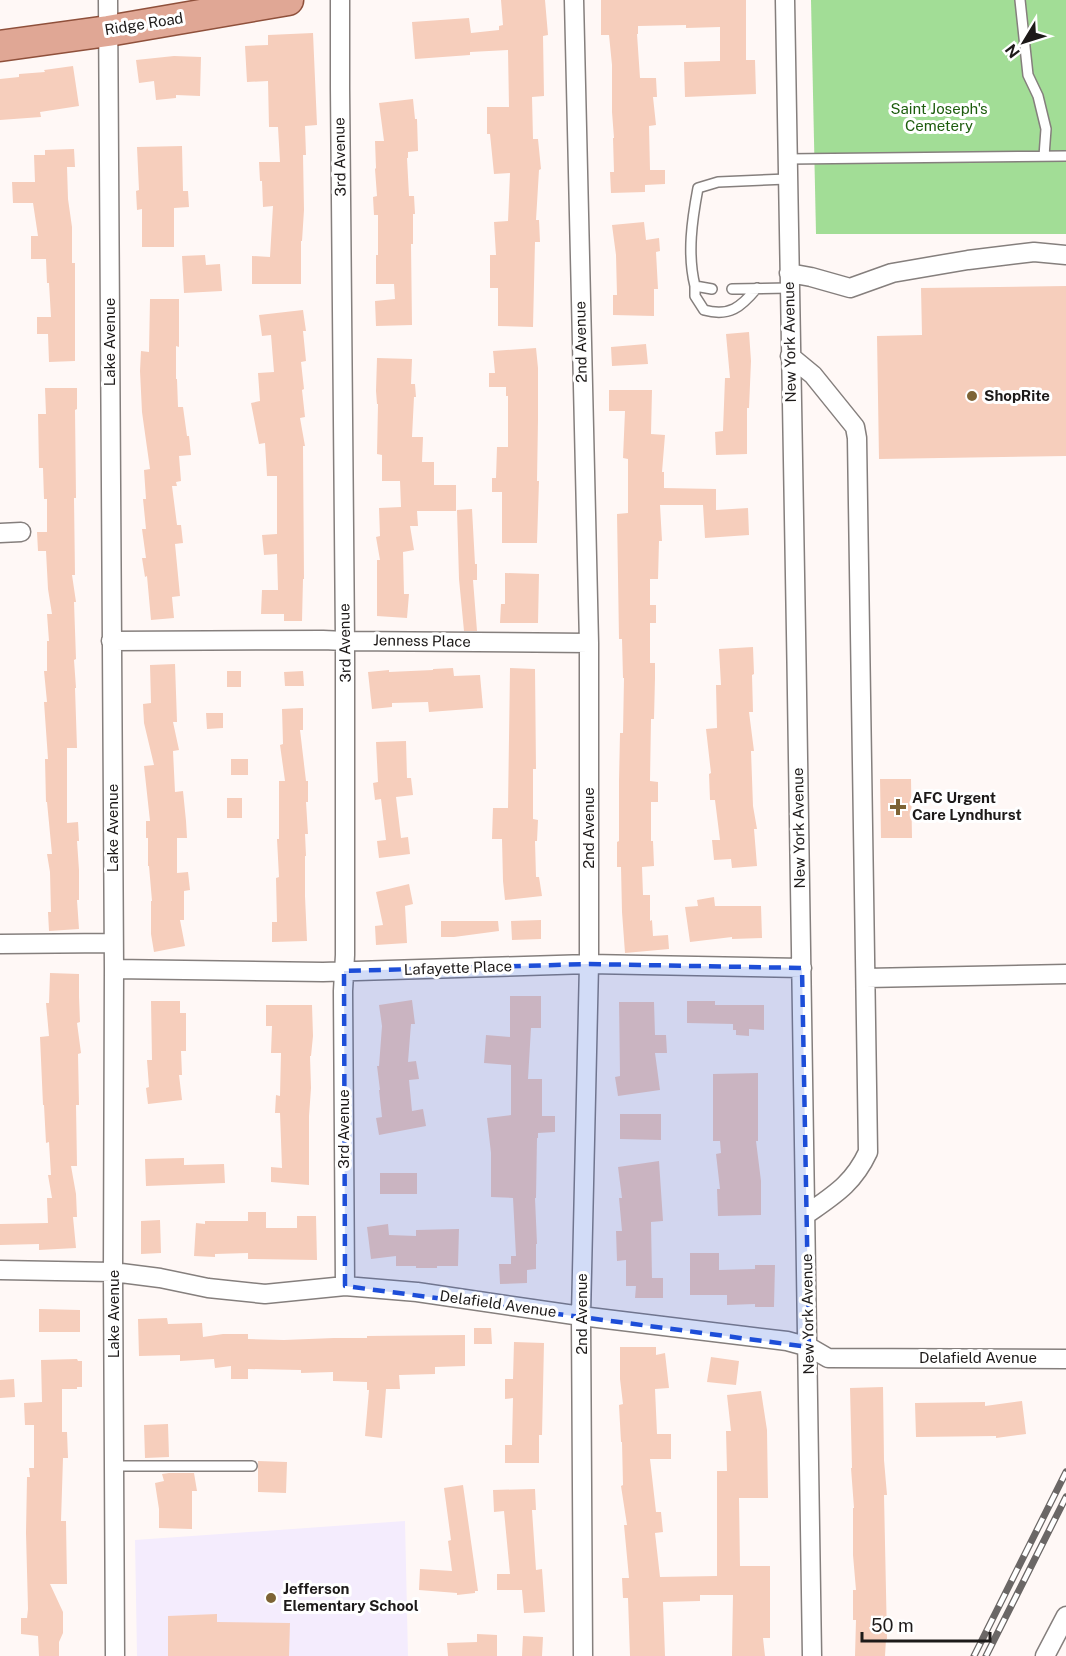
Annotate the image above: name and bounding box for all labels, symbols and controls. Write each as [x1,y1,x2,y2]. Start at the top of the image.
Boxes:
street label: Ridge Road [103,9,184,38]
north arrow [994,12,1054,72]
text: N [1001,40,1024,62]
park label: Saint Joseph's Cemetery [890,100,988,134]
street label: 3rd Avenue [330,117,349,197]
street label: New York Avenue [780,281,799,403]
street label: Lake Avenue [101,298,118,386]
street label: 2nd Avenue [571,301,590,383]
place label: ShopRite [984,387,1050,404]
marker: ShopRite [965,389,979,403]
street label: 3rd Avenue [335,603,354,683]
street label: Jenness Place [373,631,471,650]
street label: New York Avenue [789,767,808,889]
street label: Lake Avenue [104,784,121,872]
street label: 2nd Avenue [580,787,597,869]
place label: AFC Urgent Care Lyndhurst [912,789,1022,823]
marker: AFC Urgent Care Lyndhurst [889,798,907,816]
street label: Lafayette Place [404,957,512,978]
street label: 3rd Avenue [335,1089,352,1169]
street label: New York Avenue [798,1253,817,1375]
street label: Lake Avenue [105,1270,122,1358]
street label: 2nd Avenue [573,1273,590,1355]
street label: Delafield Avenue [439,1287,558,1320]
street label: Delafield Avenue [919,1349,1037,1366]
place label: Jefferson Elementary School [283,1580,419,1614]
marker: Jefferson Elementary School [264,1591,278,1605]
scale bar [862,1605,990,1643]
text: 50 m [871,1615,914,1636]

